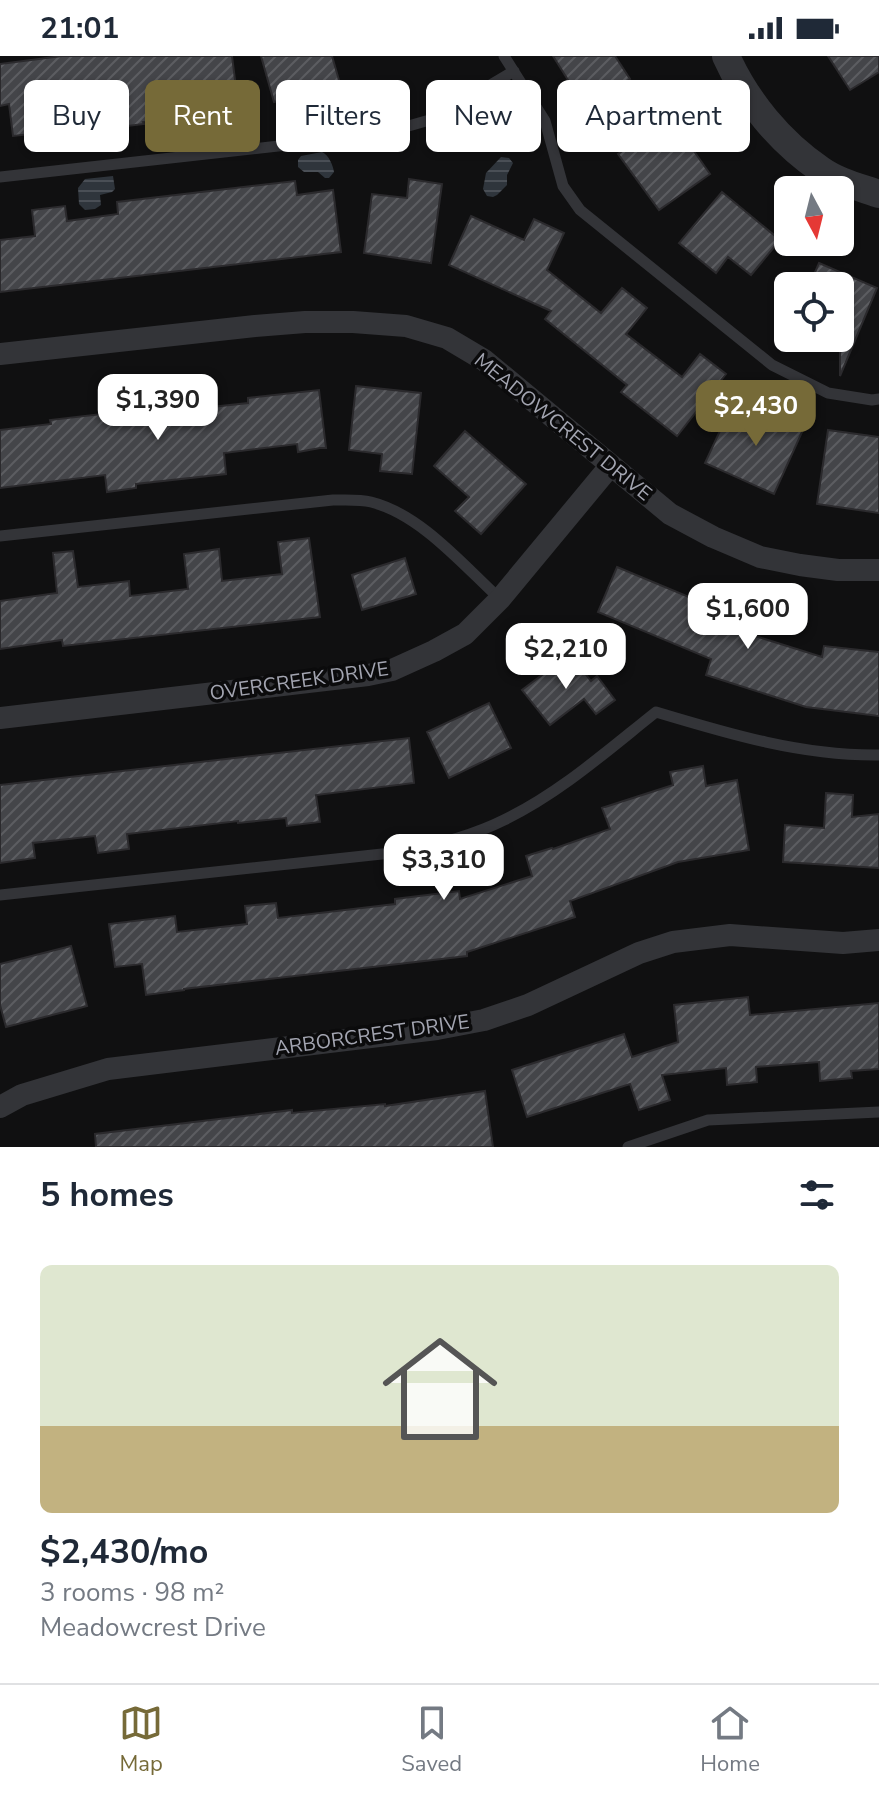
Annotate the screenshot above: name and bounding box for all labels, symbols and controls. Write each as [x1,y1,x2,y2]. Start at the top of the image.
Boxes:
text: 21:01 [40,8,119,49]
chip: Buy [24,80,129,152]
chip: Rent [145,80,260,152]
chip: Filters [276,80,410,152]
chip: New [426,80,541,152]
chip: Apartment [557,80,750,152]
north arrow [774,176,854,256]
map controls [774,176,854,352]
button: locate [774,272,854,352]
street label: MEADOWCREST DRIVE [469,347,657,507]
pin: $1,390 [93,374,223,442]
pin: $2,430 [691,380,821,448]
text: $1,390 [116,382,200,417]
text: $2,430 [714,388,798,423]
pin: $1,600 [683,583,813,651]
text: $1,600 [706,591,790,626]
pin: $2,210 [501,623,631,691]
text: $2,210 [524,631,608,666]
street label: OVERCREEK DRIVE [208,655,390,707]
pin: $3,310 [379,834,509,902]
text: $3,310 [402,842,486,877]
street label: ARBORCREST DRIVE [273,1008,471,1062]
text: 5 homes [40,1172,174,1218]
icon: filters [795,1173,839,1217]
icon: home [368,1317,512,1461]
text: $2,430/mo [40,1529,208,1575]
text: 3 rooms · 98 m² [40,1575,224,1610]
text: Meadowcrest Drive [40,1610,266,1645]
tab: Map [119,1701,163,1779]
tab: Saved [401,1701,462,1779]
tab: Home [700,1701,760,1779]

